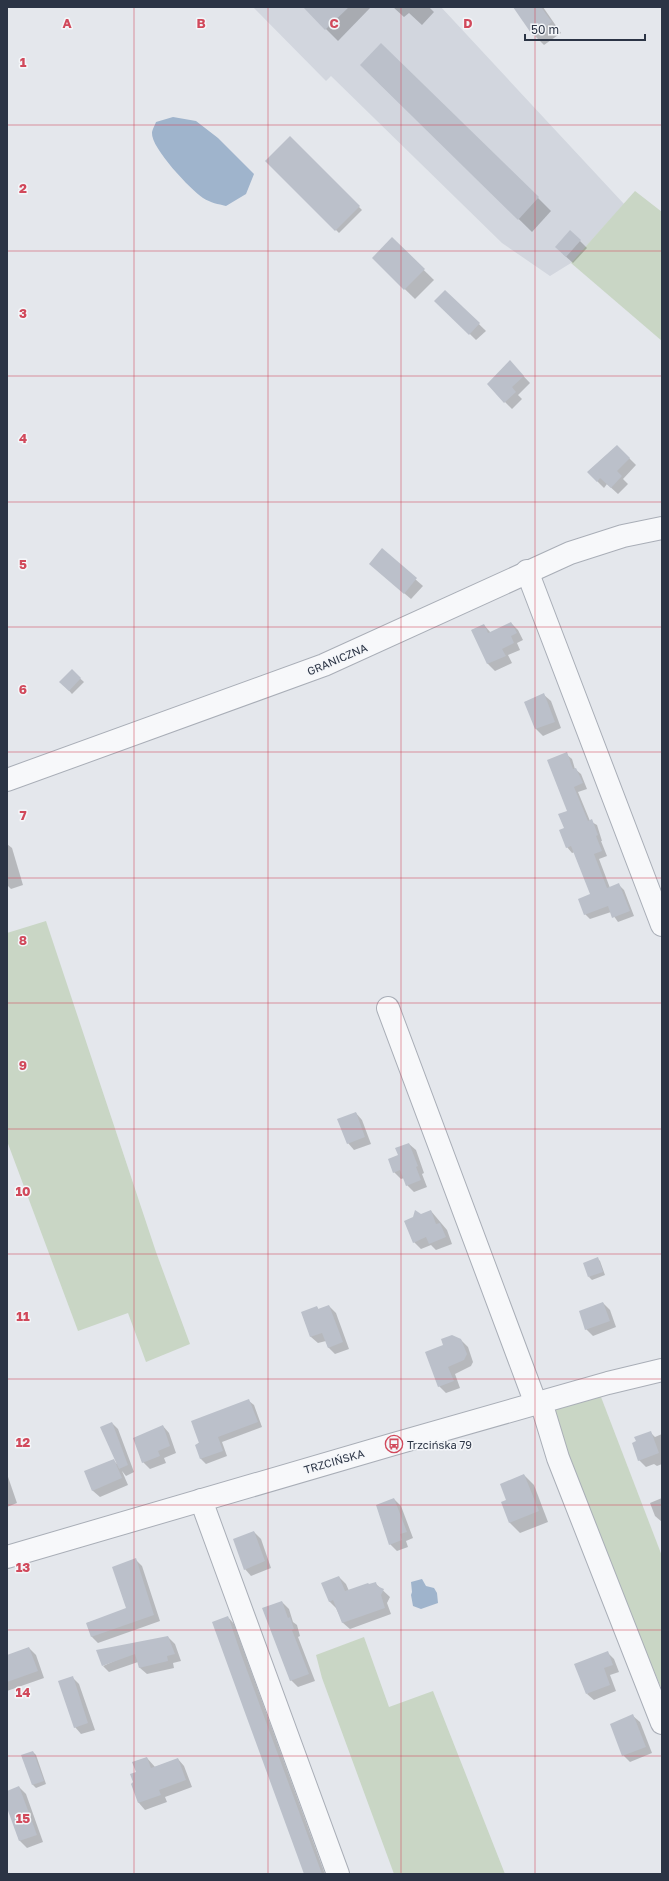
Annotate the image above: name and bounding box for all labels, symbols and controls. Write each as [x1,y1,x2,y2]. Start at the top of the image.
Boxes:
text: A [62,15,72,31]
text: B [196,15,206,31]
text: C [329,15,339,31]
text: D [463,15,473,31]
scale bar [525,16,645,42]
text: 50 m [531,22,559,37]
text: 1 [20,54,27,70]
text: 2 [19,180,27,196]
text: 3 [19,305,27,321]
text: 4 [19,430,27,446]
text: 5 [19,556,27,572]
street label: GRANICZNA [305,640,370,678]
text: 6 [19,681,27,697]
text: 7 [19,807,27,823]
text: 8 [19,932,27,948]
text: 9 [19,1057,27,1073]
text: 10 [15,1183,31,1199]
text: 11 [16,1308,30,1324]
text: 12 [16,1434,30,1450]
bus stop icon: Trzcińska 79 [384,1434,404,1454]
place label: Trzcińska 79 [407,1438,472,1451]
street label: TRZCIŃSKA [302,1446,366,1476]
text: 13 [16,1559,30,1575]
text: 14 [16,1684,30,1700]
text: 15 [16,1810,30,1826]

